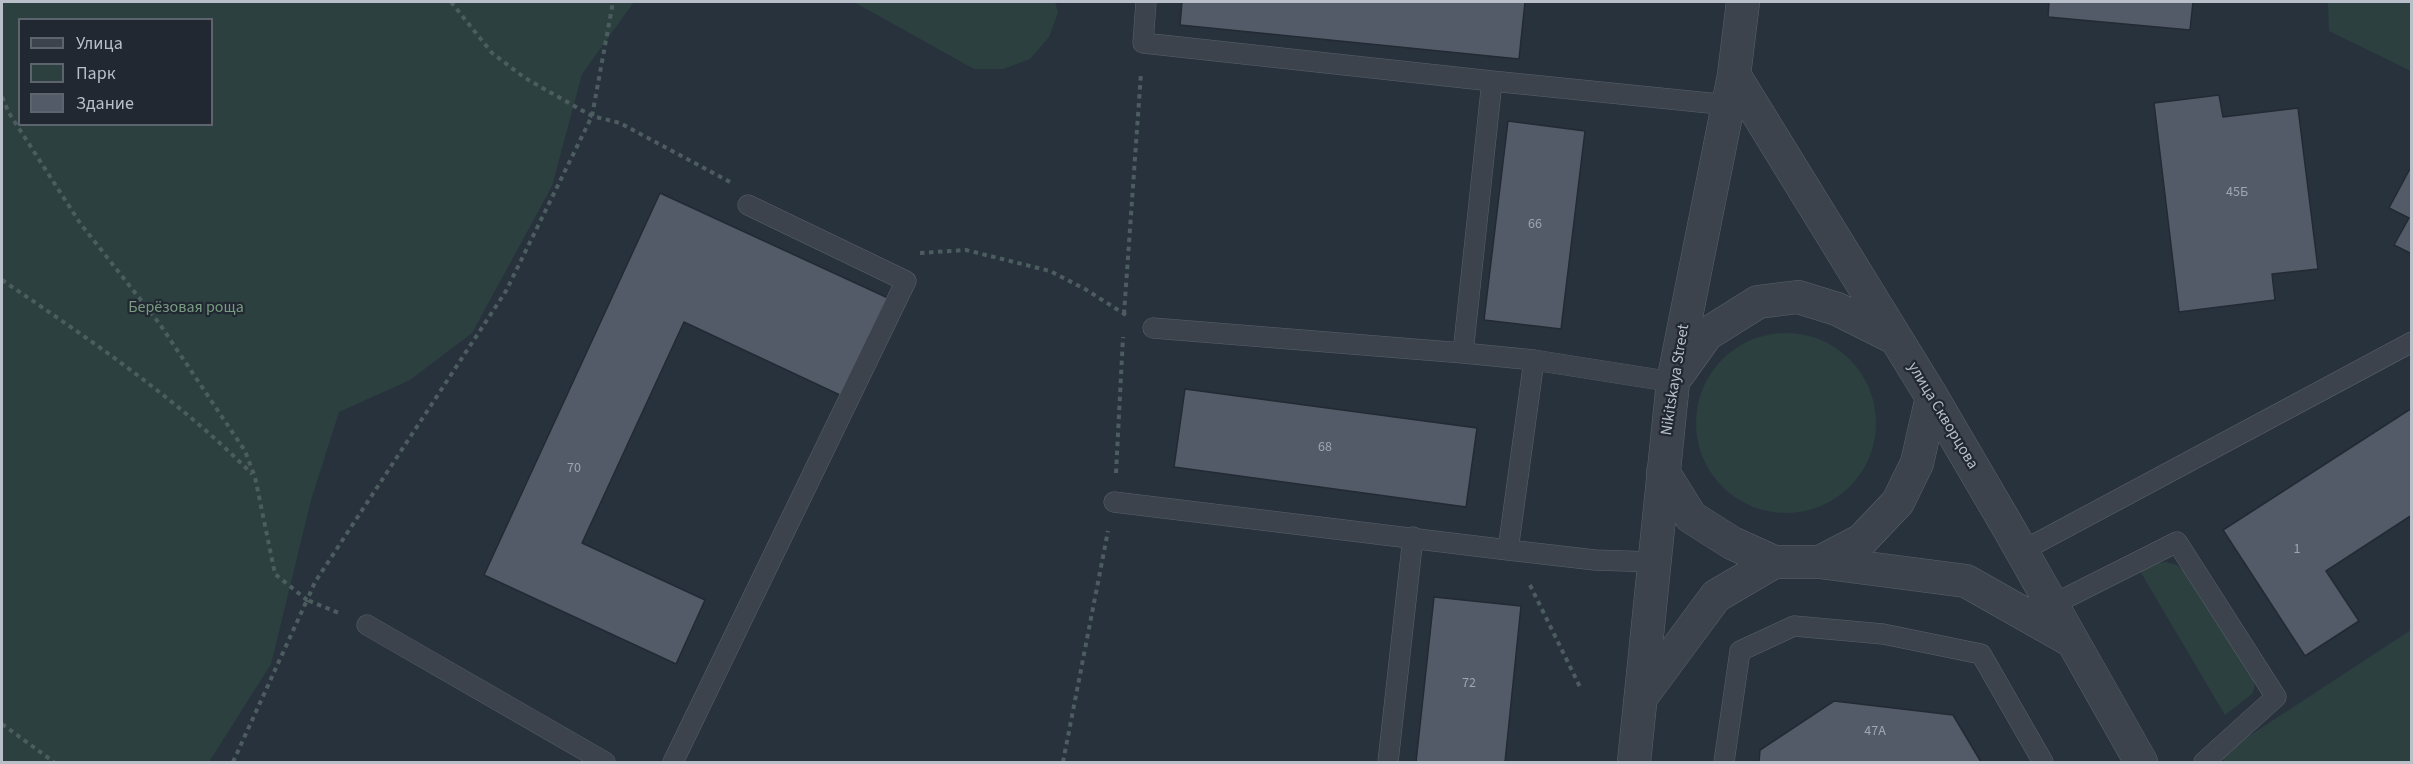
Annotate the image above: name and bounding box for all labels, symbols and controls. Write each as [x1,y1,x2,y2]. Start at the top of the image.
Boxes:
legend [18,18,213,126]
text: Улица [76,31,123,56]
text: Парк [76,61,116,86]
text: Здание [76,91,134,116]
house number: 45Б [2226,185,2248,201]
house number: 66 [1528,217,1542,233]
park label: Берёзовая роща [128,298,244,318]
street label: Nikitskaya Street [1658,323,1694,437]
street label: улица Скворцова [1902,359,1982,473]
house number: 68 [1318,440,1332,456]
house number: 70 [567,461,581,477]
house number: 1 [2294,542,2300,558]
house number: 72 [1462,676,1476,692]
house number: 47А [1864,724,1886,740]

